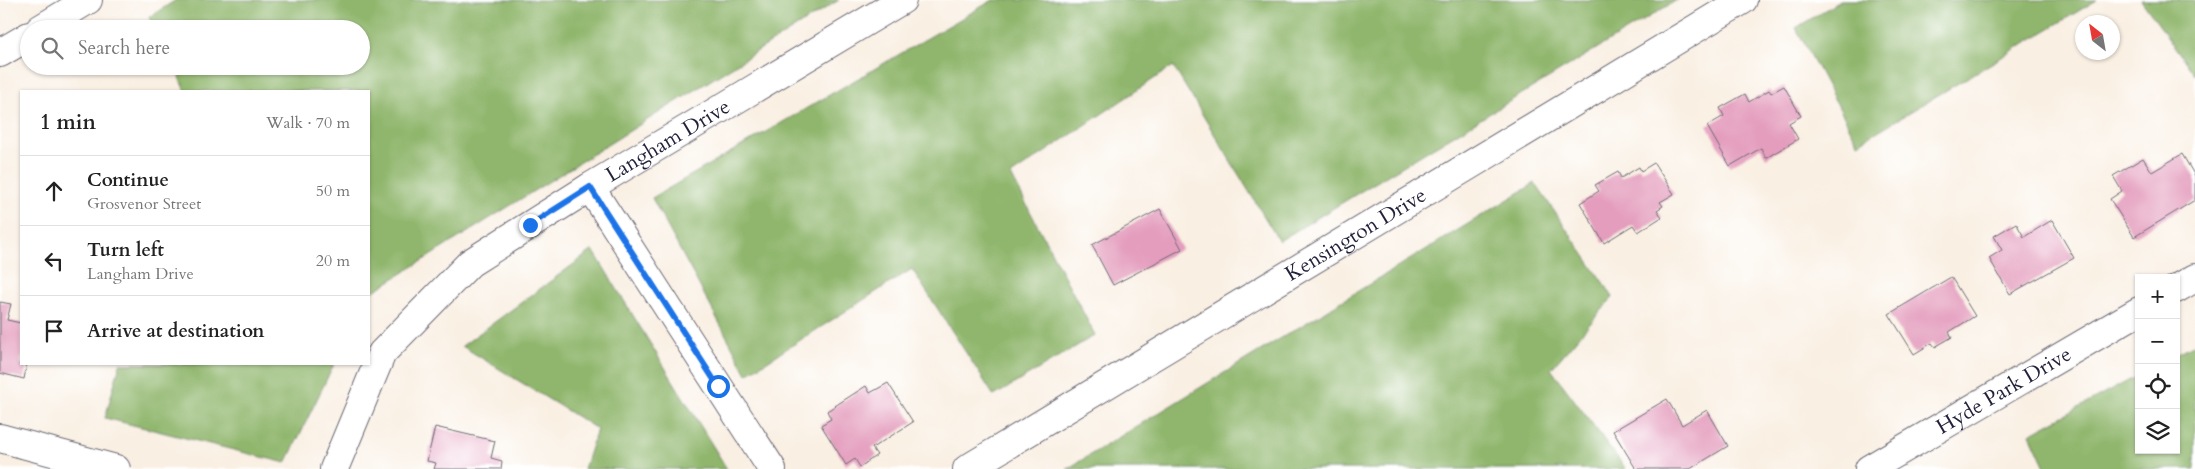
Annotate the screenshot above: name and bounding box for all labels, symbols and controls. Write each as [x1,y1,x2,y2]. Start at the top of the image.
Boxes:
north arrow [2075,15,2120,60]
search box [20,20,370,75]
icon: search [38,34,66,62]
text: Search here [78,35,170,61]
street label: Langham Drive [600,92,735,189]
text: 1 min [40,108,96,137]
text: Walk · 70 m [266,112,350,134]
text: Continue [87,167,169,193]
icon: ahead [40,177,68,205]
text: 50 m [316,180,350,202]
street label: Kensington Drive [1280,180,1432,288]
text: Grosvenor Street [87,193,201,215]
route end [519,214,542,237]
text: Turn left [87,237,164,263]
icon: left [40,247,68,275]
text: 20 m [316,250,350,272]
text: Langham Drive [87,263,194,285]
map controls [2135,274,2180,454]
button: + [2135,274,2180,319]
icon: arrive [40,317,68,345]
text: Arrive at destination [87,318,264,344]
button: − [2135,319,2180,364]
street label: Hyde Park Drive [1931,339,2077,441]
button: locate [2135,364,2180,409]
route start [707,375,730,398]
button: layers [2135,409,2180,454]

